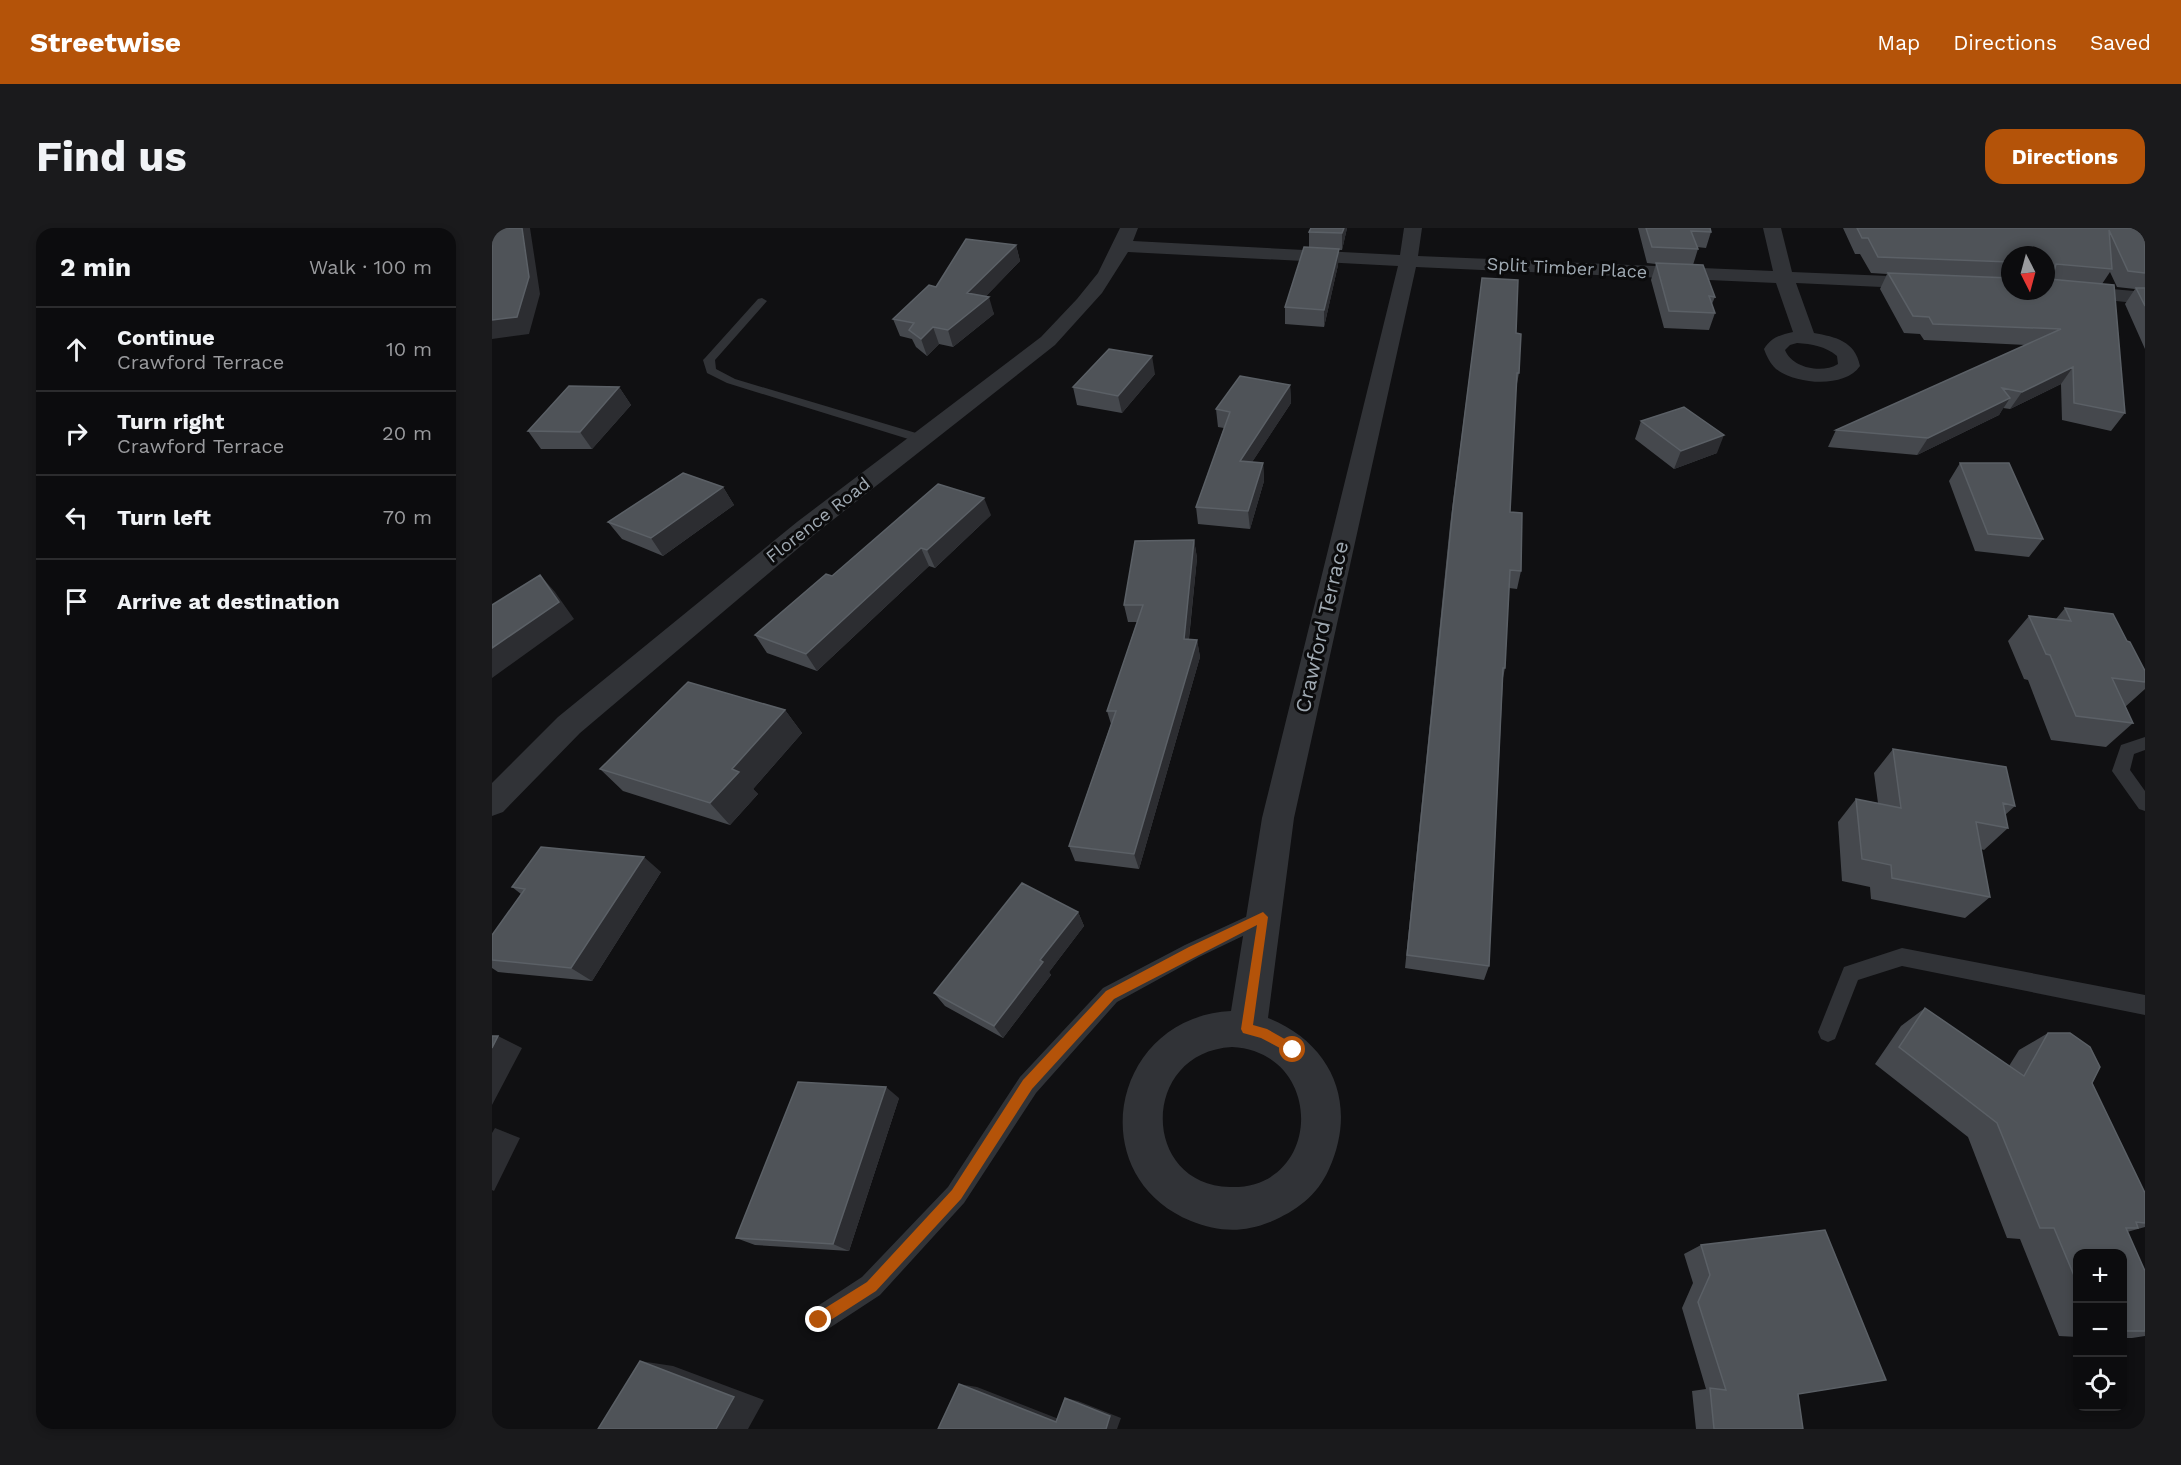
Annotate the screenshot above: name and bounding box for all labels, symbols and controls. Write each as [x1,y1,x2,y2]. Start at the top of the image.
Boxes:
text: Streetwise [30,26,181,59]
text: Map [1877,30,1920,55]
text: Directions [1953,30,2057,55]
text: Saved [2090,30,2151,55]
button: Directions [1985,129,2145,184]
text: Find us [36,132,187,181]
north arrow [2001,246,2055,300]
text: 2 min [60,252,131,282]
street label: Split Timber Place [1486,253,1648,282]
text: Walk · 100 m [309,255,432,279]
text: Continue [117,325,215,350]
icon: ahead [60,333,93,366]
text: 10 m [386,337,432,361]
text: Crawford Terrace [117,350,284,374]
text: Turn right [117,409,224,434]
icon: right [60,417,93,450]
text: 20 m [382,421,432,445]
text: Crawford Terrace [117,434,284,458]
street label: Florence Road [761,472,874,567]
icon: left [60,501,93,534]
text: Turn left [117,505,211,530]
text: 70 m [383,505,432,529]
street label: Crawford Terrace [1290,539,1353,715]
icon: arrive [60,585,93,618]
text: Arrive at destination [117,589,340,614]
route start [1279,1036,1305,1062]
map controls [2073,1249,2127,1411]
button: + [2073,1249,2127,1303]
button: − [2073,1303,2127,1357]
route end [805,1306,831,1332]
button: locate [2073,1357,2127,1411]

